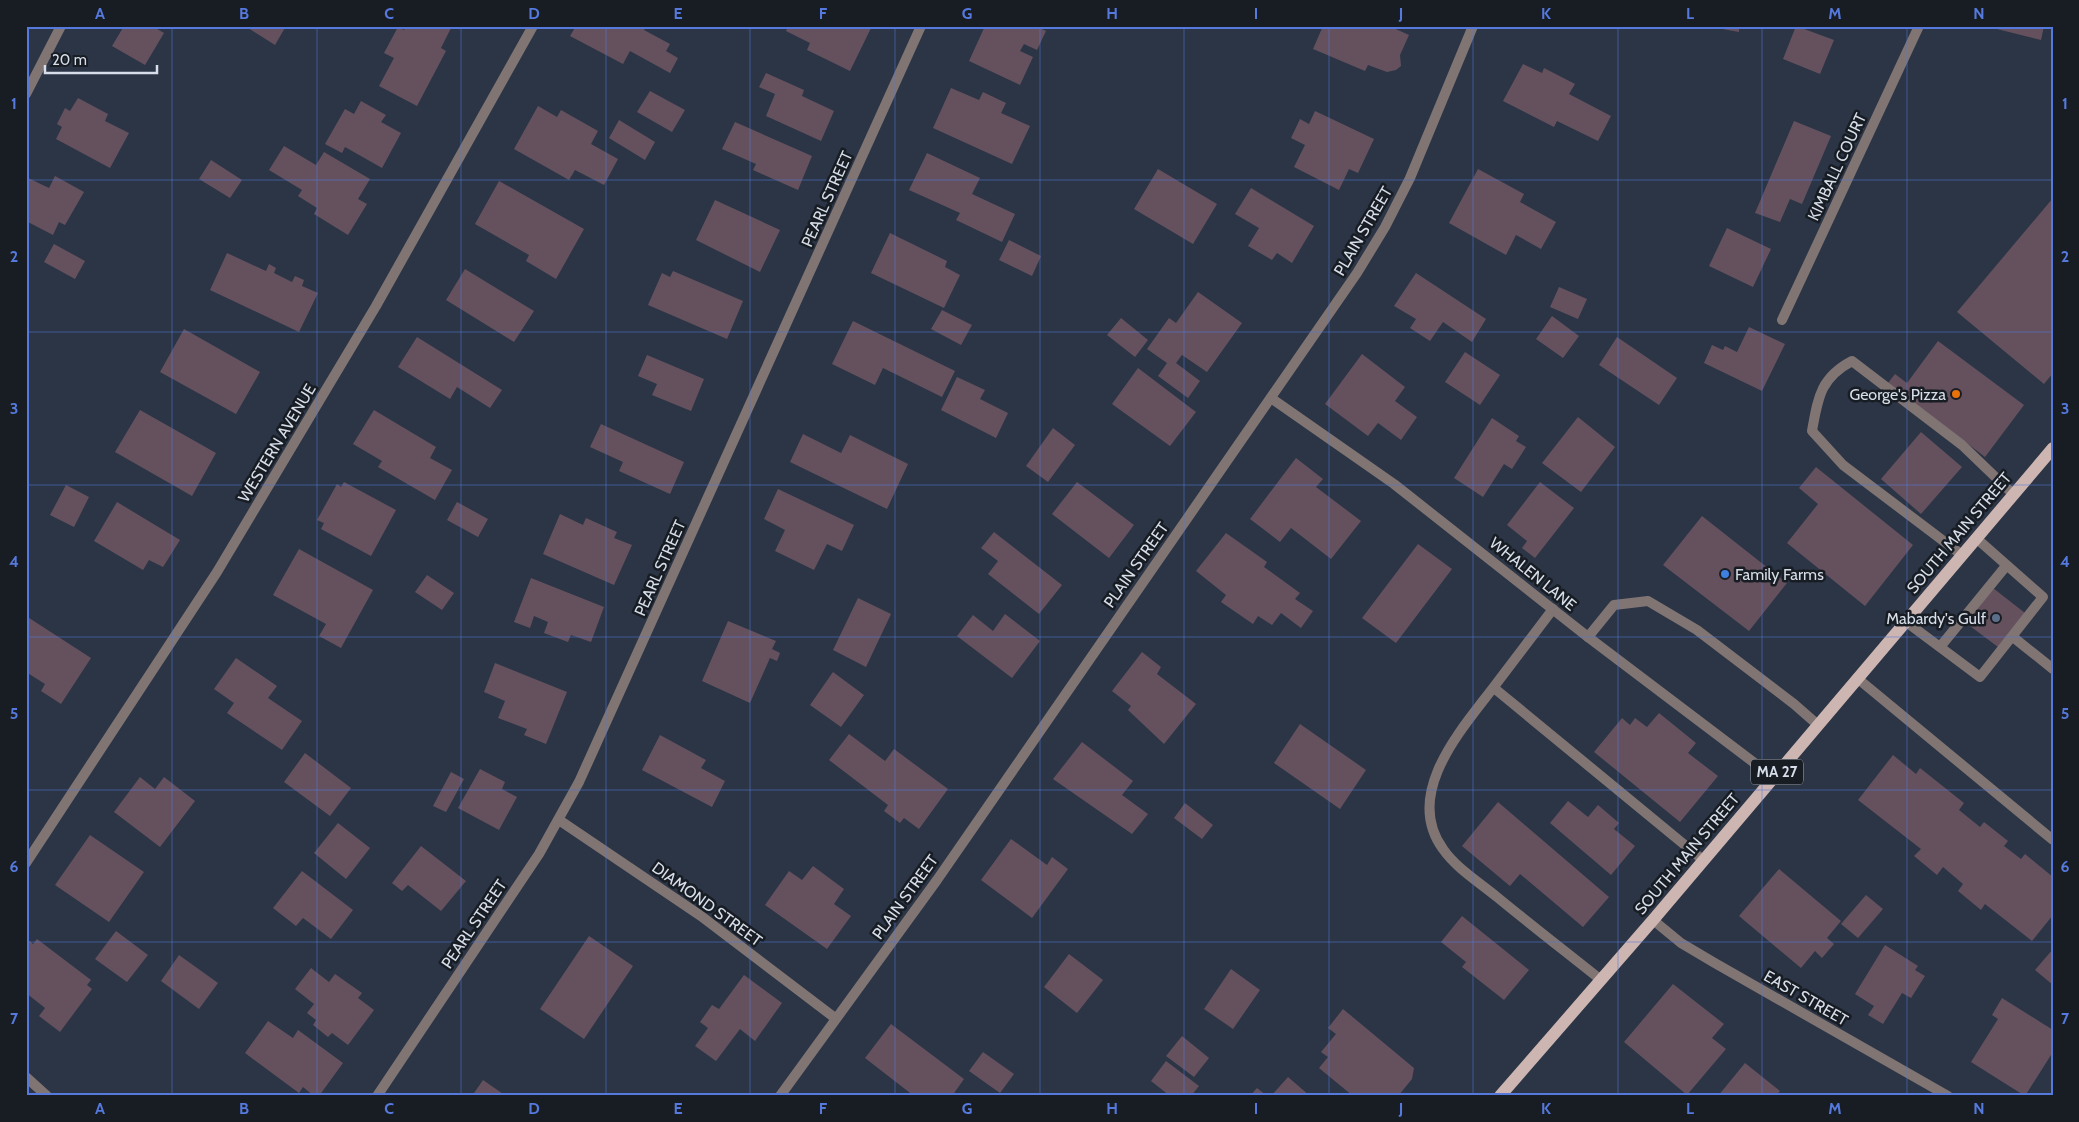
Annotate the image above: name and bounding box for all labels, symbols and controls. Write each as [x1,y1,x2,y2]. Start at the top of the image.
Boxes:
text: A [95,4,105,23]
text: B [239,4,249,23]
text: C [384,4,394,23]
text: D [528,4,540,23]
text: E [673,4,683,23]
text: F [819,4,828,23]
text: G [962,4,972,23]
text: H [1106,4,1118,23]
text: I [1254,4,1258,23]
text: J [1398,4,1403,23]
text: K [1541,4,1551,23]
text: L [1686,4,1694,23]
text: M [1828,4,1842,23]
text: N [1973,4,1985,23]
scale bar [45,42,158,74]
text: 20 m [52,51,87,69]
text: 1 [11,94,17,113]
text: 1 [2062,94,2068,113]
street label: KIMBALL COURT [1804,110,1870,224]
street label: PEARL STREET [797,148,857,250]
street label: PLAIN STREET [1330,183,1396,279]
text: 2 [10,247,18,266]
text: 2 [2061,247,2069,266]
street label: WESTERN AVENUE [234,380,320,506]
place label: George's Pizza [1849,385,1946,404]
marker: George's Pizza [1950,388,1962,400]
text: 3 [10,399,18,418]
text: 3 [2061,399,2069,418]
street label: SOUTH MAIN STREET [1903,468,2016,597]
street label: PEARL STREET [630,517,690,619]
street label: PLAIN STREET [1100,518,1173,611]
street label: WHALEN LANE [1486,533,1580,615]
text: 4 [9,552,19,571]
text: 4 [2060,552,2070,571]
place label: Family Farms [1735,565,1824,584]
marker: Family Farms [1719,568,1731,580]
place label: Mabardy's Gulf [1886,609,1987,628]
marker: Mabardy's Gulf [1990,612,2002,624]
text: 5 [10,704,18,723]
text: 5 [2061,704,2069,723]
road number: MA 27 [1751,760,1803,784]
street label: SOUTH MAIN STREET [1631,789,1744,918]
street label: PLAIN STREET [868,851,942,943]
text: 6 [10,857,19,876]
text: 6 [2061,857,2070,876]
street label: DIAMOND STREET [648,858,766,950]
street label: PEARL STREET [437,876,511,972]
street label: EAST STREET [1761,966,1852,1030]
text: 7 [10,1009,19,1028]
text: 7 [2061,1009,2070,1028]
text: A [95,1099,105,1118]
text: B [239,1099,249,1118]
text: C [384,1099,394,1118]
text: D [528,1099,540,1118]
text: E [673,1099,683,1118]
text: F [819,1099,828,1118]
text: G [962,1099,972,1118]
text: H [1106,1099,1118,1118]
text: I [1254,1099,1258,1118]
text: J [1398,1099,1403,1118]
text: K [1541,1099,1551,1118]
text: L [1686,1099,1694,1118]
text: M [1828,1099,1842,1118]
text: N [1973,1099,1985,1118]

